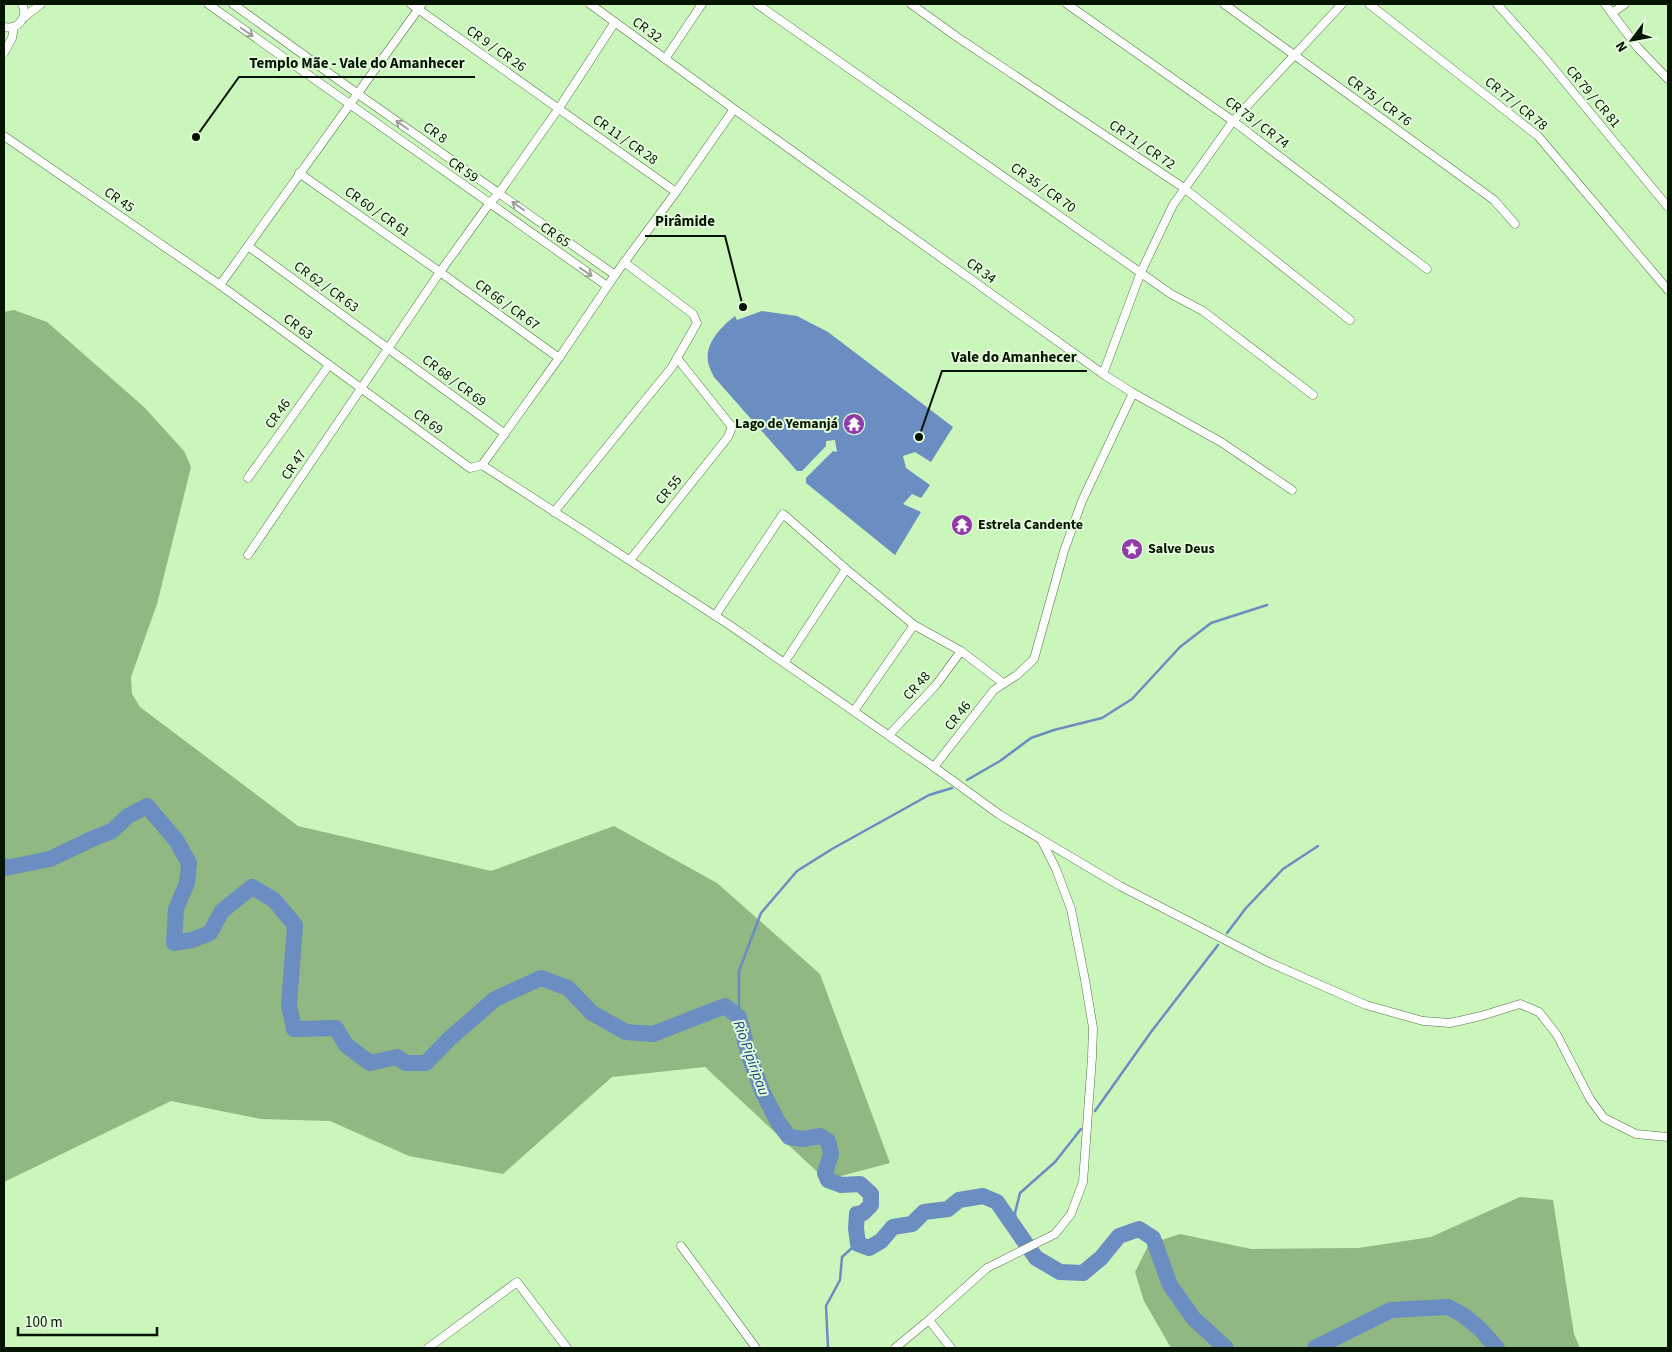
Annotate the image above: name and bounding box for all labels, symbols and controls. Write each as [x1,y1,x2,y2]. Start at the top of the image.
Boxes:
street label: CR 32 [628,12,666,48]
north arrow [1607,15,1657,65]
street label: CR 9 / CR 26 [462,21,530,77]
one-way arrow [240,27,254,37]
text: N [1611,37,1633,56]
callout: Templo Mãe - Vale do Amanhecer [239,47,475,77]
text: Templo Mãe - Vale do Amanhecer [249,53,465,74]
street label: CR 79 / CR 81 [1561,62,1625,133]
street label: CR 75 / CR 76 [1342,71,1416,131]
street label: CR 77 / CR 78 [1480,72,1552,136]
street label: CR 73 / CR 74 [1221,92,1293,154]
street label: CR 11 / CR 28 [588,110,662,170]
street label: CR 71 / CR 72 [1105,115,1179,175]
street label: CR 8 [419,117,451,149]
one-way arrow [395,120,409,130]
street label: CR 59 [444,152,482,188]
street label: CR 35 / CR 70 [1006,158,1080,218]
street label: CR 45 [100,182,138,218]
street label: CR 60 / CR 61 [340,182,414,242]
one-way arrow [511,201,525,211]
callout: Pirâmide [645,206,725,236]
text: Pirâmide [655,211,715,232]
street label: CR 65 [536,217,574,253]
street label: CR 34 [962,253,1000,289]
street label: CR 62 / CR 63 [289,257,363,317]
one-way arrow [579,267,593,277]
street label: CR 66 / CR 67 [470,275,544,335]
street label: CR 63 [279,309,317,345]
callout: Vale do Amanhecer [942,341,1087,371]
text: Vale do Amanhecer [950,347,1077,368]
street label: CR 68 / CR 69 [418,350,490,412]
street label: CR 46 [260,395,296,433]
street label: CR 69 [409,404,447,440]
temple icon: Lago de Yemanjá [842,412,866,436]
place label: Lago de Yemanjá [735,414,838,434]
street label: CR 47 [277,446,311,484]
street label: CR 55 [651,471,687,509]
temple icon: Estrela Candente [950,513,974,537]
place label: Estrela Candente [978,515,1083,535]
place icon: Salve Deus [1120,537,1144,561]
place label: Salve Deus [1148,539,1215,559]
street label: CR 48 [899,667,935,705]
street label: CR 46 [940,697,976,735]
water label: Rio Pipiripau [728,1017,774,1099]
scale bar [18,1304,156,1336]
text: 100 m [25,1312,63,1333]

